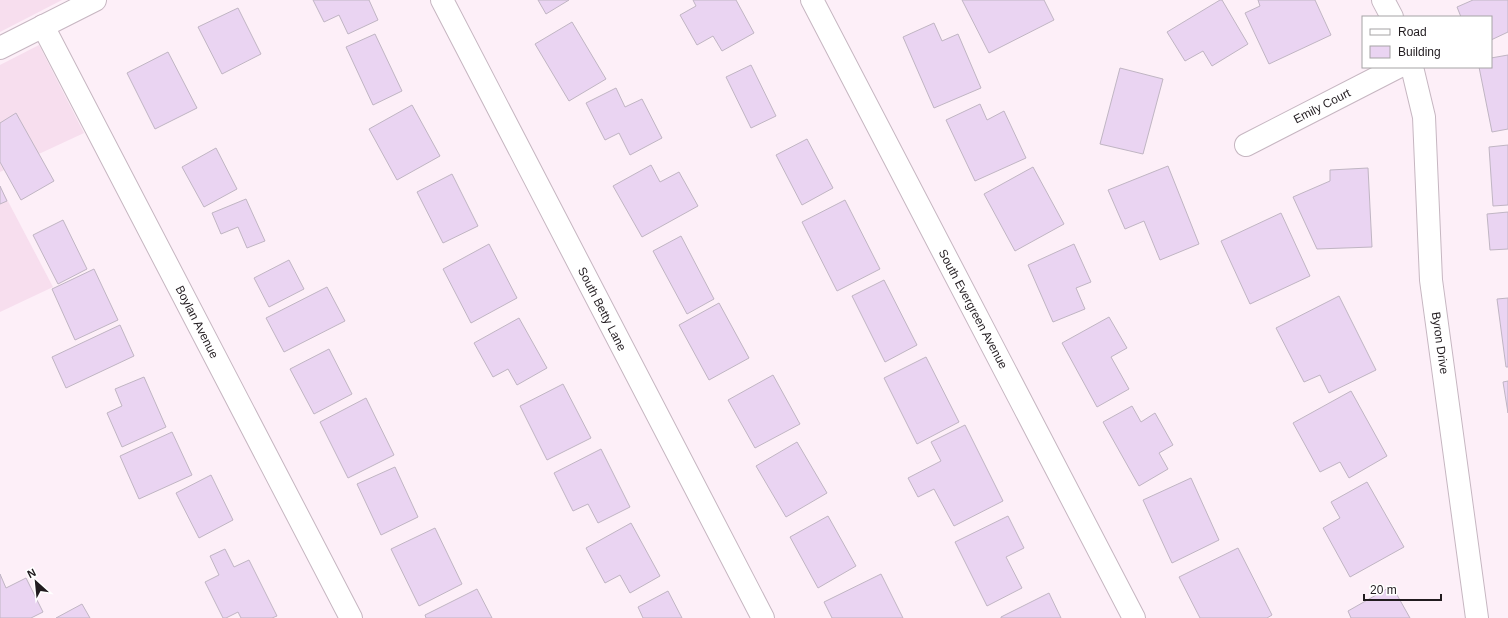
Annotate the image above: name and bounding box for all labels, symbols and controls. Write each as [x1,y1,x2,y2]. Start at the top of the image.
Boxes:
legend [1362,16,1492,68]
text: Road [1398,25,1427,39]
text: Building [1398,45,1441,59]
street label: Emily Court [1291,85,1353,126]
street label: South Evergreen Avenue [936,247,1011,371]
street label: South Betty Lane [575,265,629,353]
street label: Boylan Avenue [173,283,222,361]
street label: Byron Drive [1429,311,1451,375]
north arrow [16,562,56,602]
text: N [25,566,38,580]
scale bar [1364,576,1441,602]
text: 20 m [1370,583,1397,597]

